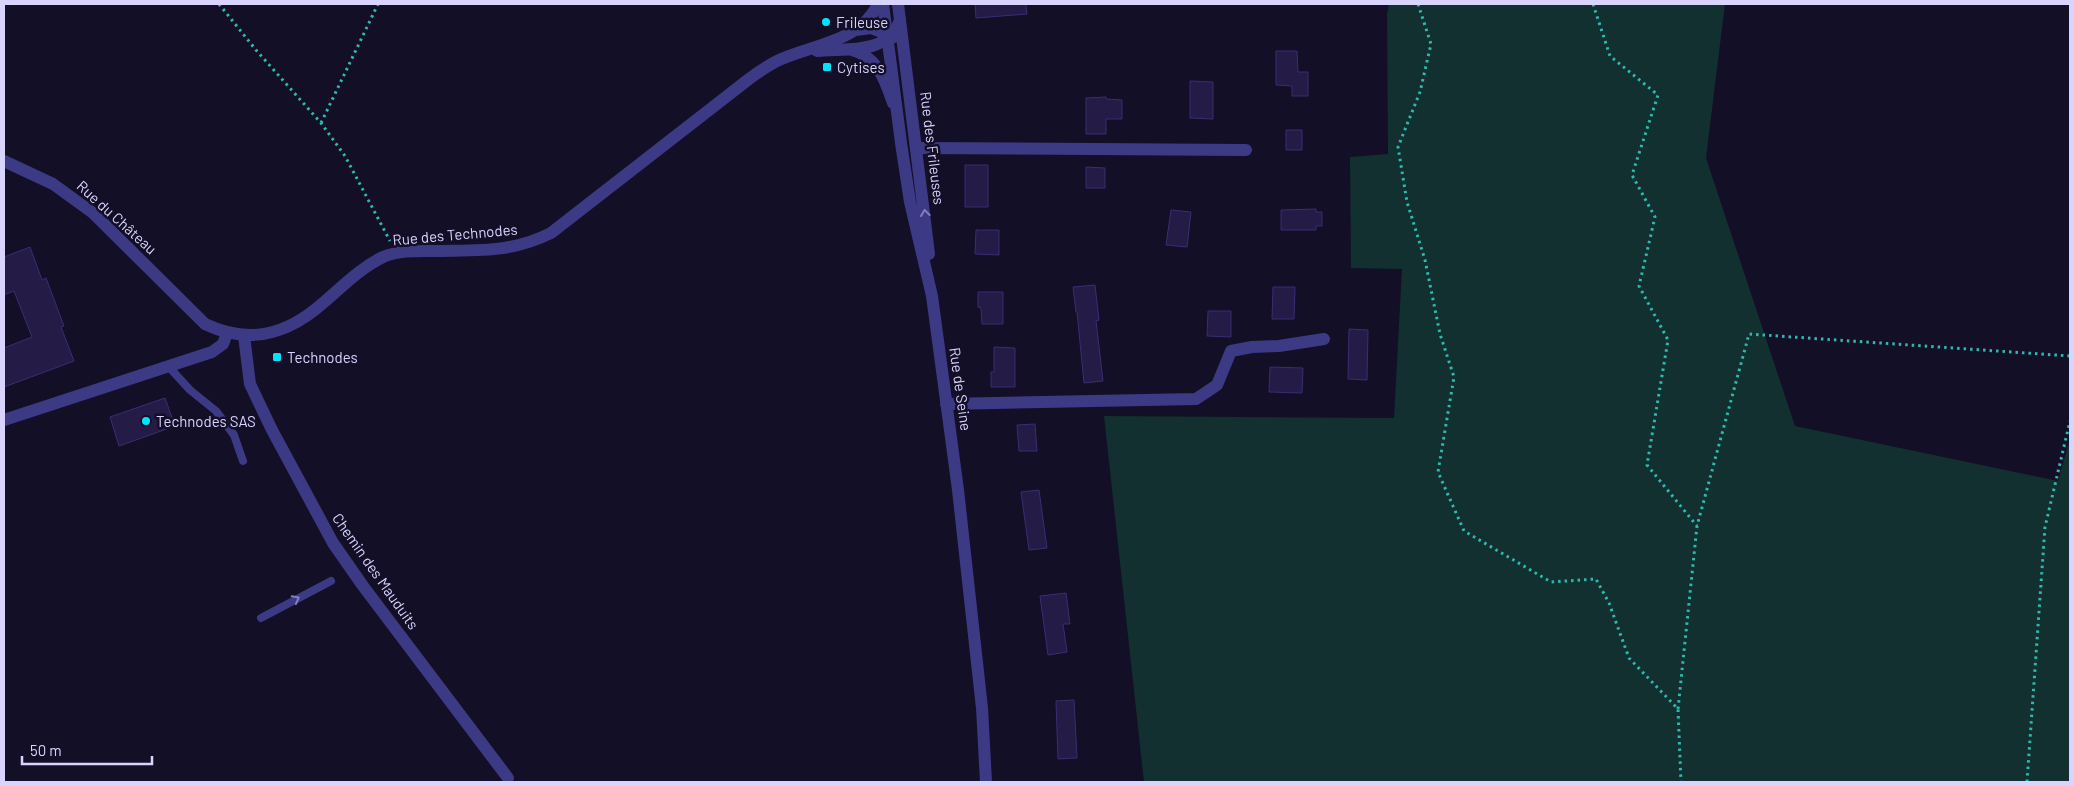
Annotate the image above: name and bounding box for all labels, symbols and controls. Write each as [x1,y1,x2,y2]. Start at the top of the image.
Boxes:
place label: Frileuse [836,13,888,31]
marker: Frileuse [820,16,832,28]
place label: Cytises [837,58,885,76]
marker: Cytises [821,61,833,73]
street label: Rue des Frileuses [917,90,949,206]
street label: Rue du Château [73,176,161,258]
one-way arrow [920,208,931,216]
street label: Rue des Technodes [392,220,518,248]
street label: Rue de Seine [946,346,976,432]
place label: Technodes [287,348,358,366]
marker: Technodes [271,351,283,363]
place label: Technodes SAS [156,412,256,430]
marker: Technodes SAS [140,415,152,427]
street label: Chemin des Mauduits [329,509,423,633]
one-way arrow [290,595,299,605]
scale bar [22,734,152,766]
text: 50 m [30,741,62,759]

